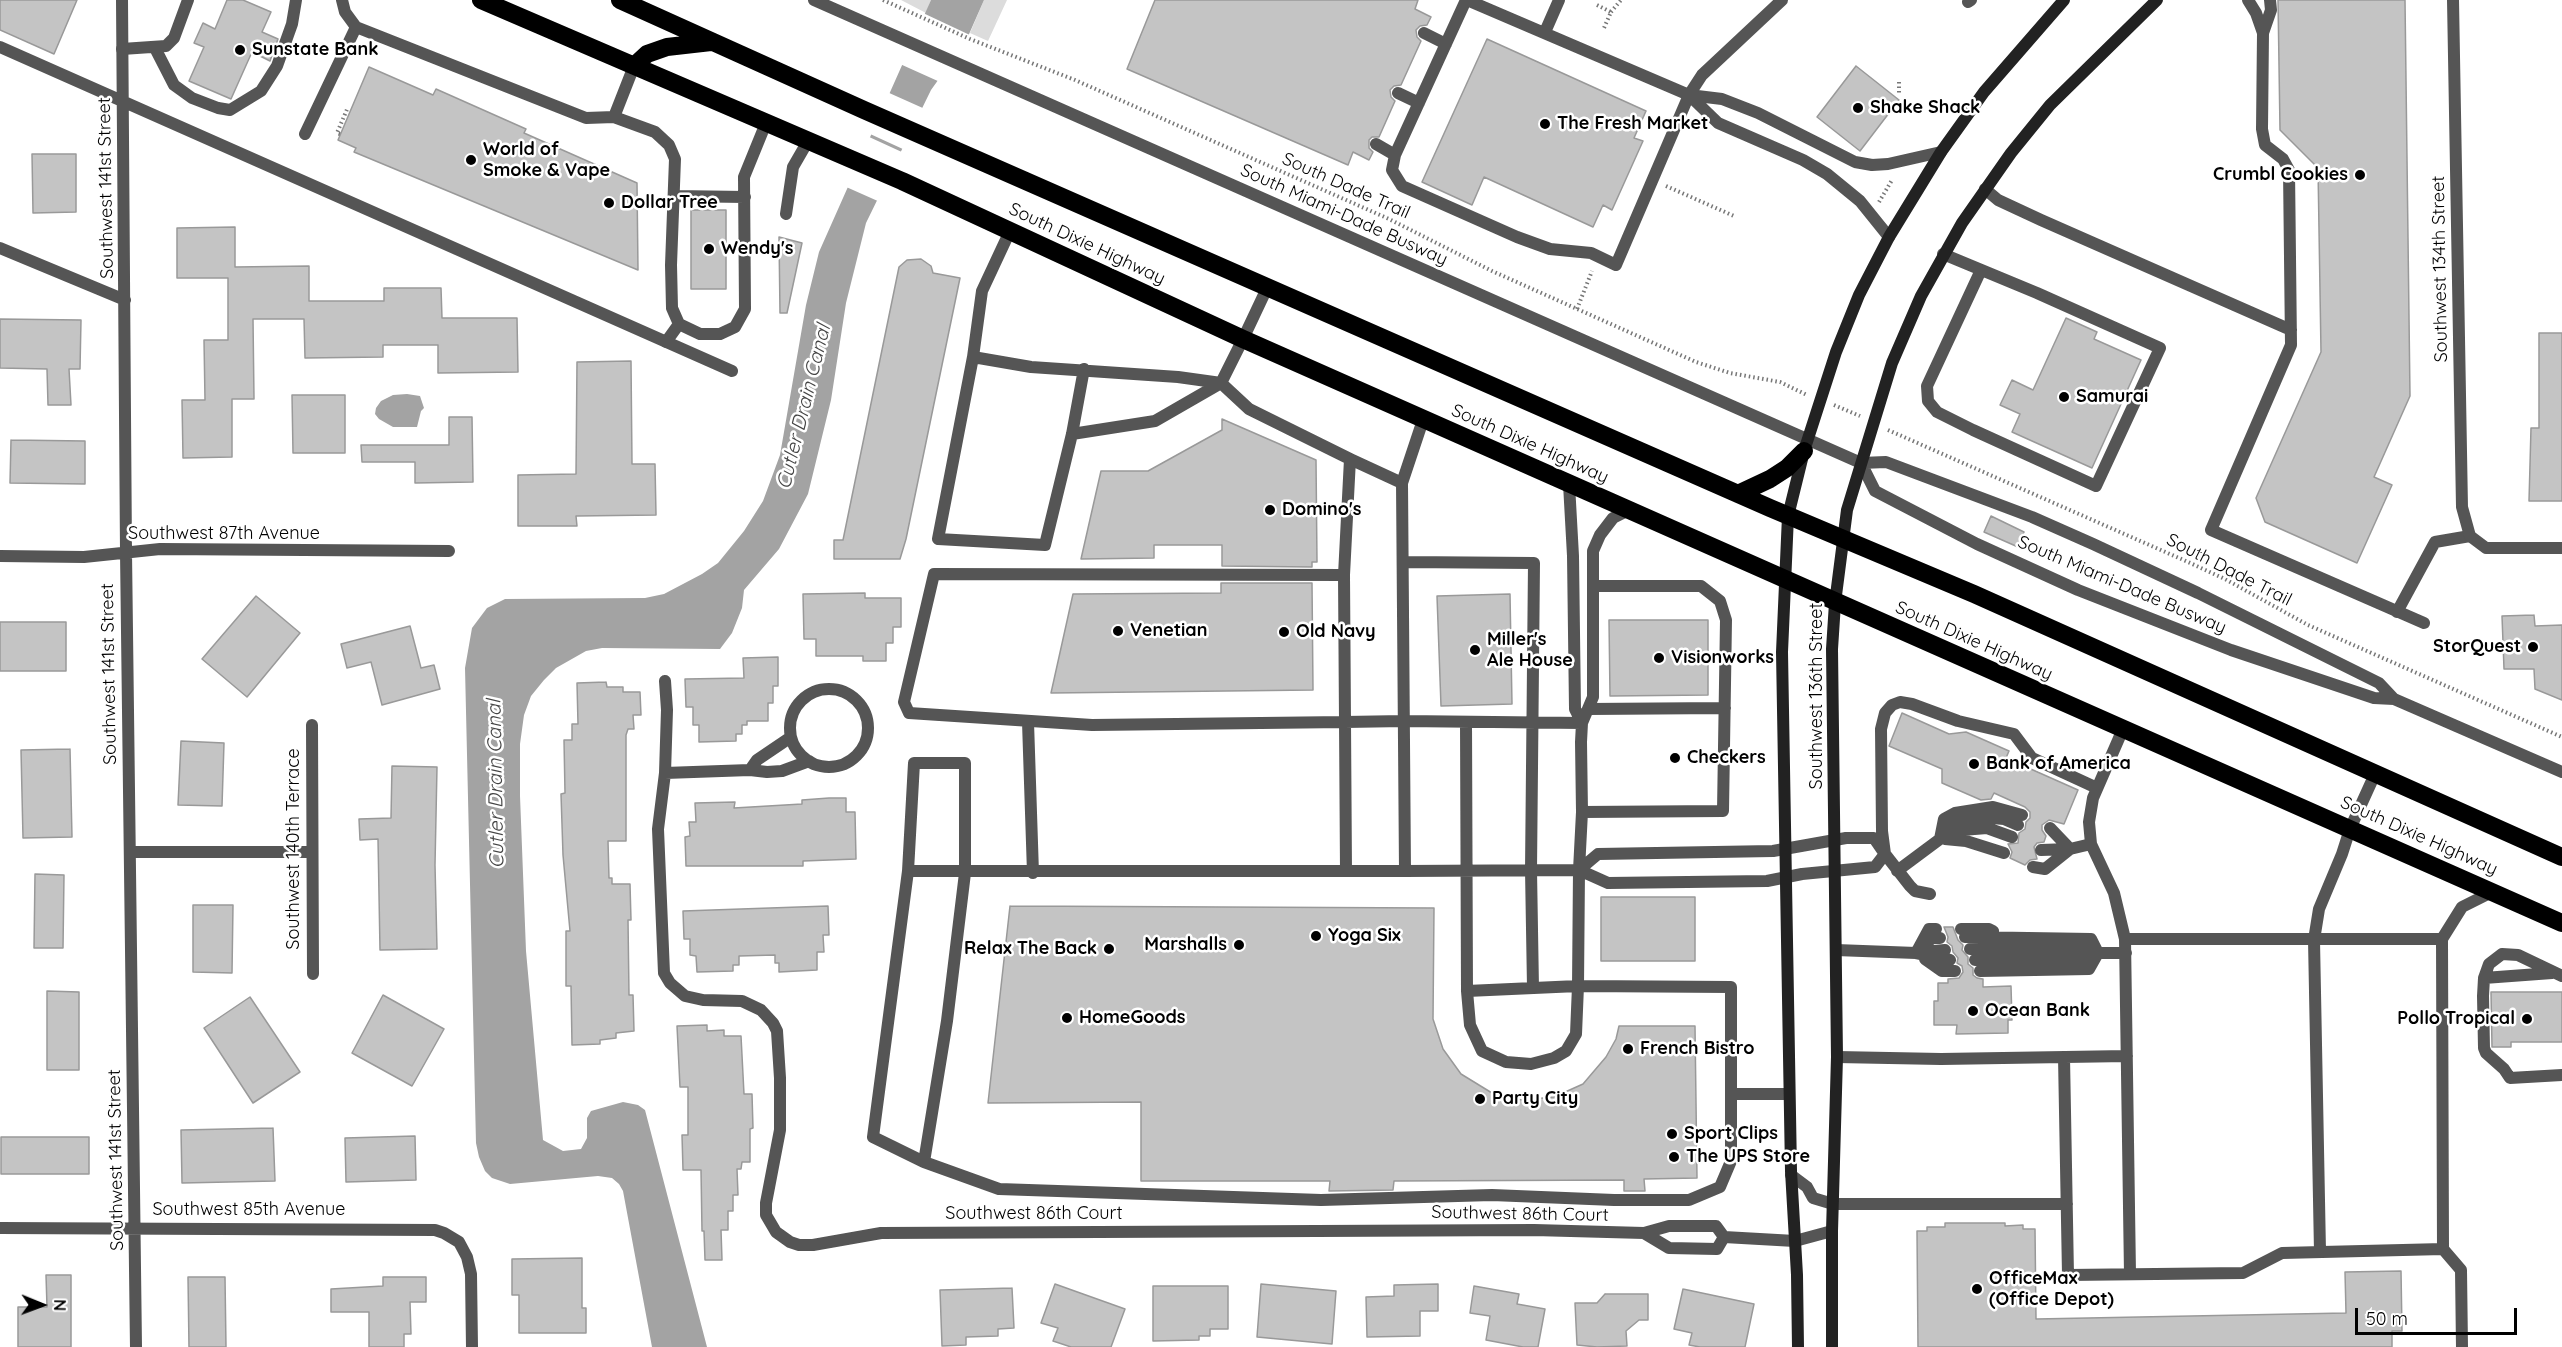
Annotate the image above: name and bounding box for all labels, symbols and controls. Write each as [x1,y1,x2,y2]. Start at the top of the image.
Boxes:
place label: Sunstate Bank [252,39,378,61]
marker: Sunstate Bank [233,43,247,57]
street label: Southwest 141st Street [94,97,118,279]
place label: Shake Shack [1870,97,1980,119]
marker: Shake Shack [1851,101,1865,115]
place label: The Fresh Market [1557,113,1708,135]
marker: The Fresh Market [1538,117,1552,131]
place label: World of Smoke & Vape [483,139,610,182]
street label: South Dade Trail [1279,148,1413,224]
marker: World of Smoke & Vape [464,153,478,167]
street label: South Miami-Dade Busway [1237,160,1451,270]
place label: Crumbl Cookies [2213,164,2348,186]
marker: Crumbl Cookies [2353,168,2367,182]
street label: Southwest 134th Street [2428,175,2452,363]
place label: Dollar Tree [621,192,718,214]
marker: Dollar Tree [602,196,616,210]
street label: South Dixie Highway [1005,198,1169,290]
place label: Wendy's [721,238,793,260]
marker: Wendy's [702,242,716,256]
water label: Cutler Drain Canal [772,322,836,492]
place label: Samurai [2076,386,2148,408]
marker: Samurai [2057,390,2071,404]
street label: South Dixie Highway [1448,400,1612,488]
place label: Domino's [1282,499,1362,521]
marker: Domino's [1263,503,1277,517]
street label: Southwest 87th Avenue [128,523,320,545]
street label: South Dade Trail [2163,529,2295,611]
street label: South Miami-Dade Busway [2015,531,2229,639]
street label: Southwest 141st Street [97,583,121,765]
street label: South Dixie Highway [1892,597,2056,685]
street label: Southwest 136th Street [1806,603,1828,789]
place label: Venetian [1130,620,1207,642]
place label: Old Navy [1296,621,1376,643]
marker: Venetian [1111,624,1125,638]
marker: Old Navy [1277,625,1291,639]
place label: Miller's Ale House [1487,629,1573,672]
place label: StorQuest [2433,636,2521,658]
marker: StorQuest [2526,640,2540,654]
marker: Miller's Ale House [1468,643,1482,657]
place label: Visionworks [1671,647,1774,669]
marker: Visionworks [1652,651,1666,665]
water label: Cutler Drain Canal [483,699,509,869]
place label: Checkers [1687,747,1766,769]
street label: Southwest 140th Terrace [283,748,305,950]
marker: Checkers [1668,751,1682,765]
place label: Bank of America [1986,753,2131,775]
marker: Bank of America [1967,757,1981,771]
street label: South Dixie Highway [2337,792,2501,880]
place label: Yoga Six [1328,925,1401,947]
marker: Yoga Six [1309,929,1323,943]
place label: Marshalls [1144,934,1227,956]
place label: Relax The Back [964,938,1097,960]
marker: Marshalls [1232,938,1246,952]
marker: Relax The Back [1102,942,1116,956]
place label: Ocean Bank [1985,1000,2090,1022]
marker: Ocean Bank [1966,1004,1980,1018]
place label: HomeGoods [1079,1007,1185,1029]
place label: Pollo Tropical [2397,1008,2515,1030]
marker: HomeGoods [1060,1011,1074,1025]
marker: Pollo Tropical [2520,1012,2534,1026]
place label: French Bistro [1640,1038,1754,1060]
marker: French Bistro [1621,1042,1635,1056]
street label: Southwest 141st Street [104,1069,128,1251]
place label: Party City [1492,1088,1578,1110]
marker: Party City [1473,1092,1487,1106]
place label: Sport Clips [1684,1123,1778,1145]
marker: Sport Clips [1665,1127,1679,1141]
place label: The UPS Store [1686,1146,1810,1168]
marker: The UPS Store [1667,1150,1681,1164]
street label: Southwest 85th Avenue [152,1199,346,1221]
street label: Southwest 86th Court [1431,1202,1609,1226]
street label: Southwest 86th Court [945,1203,1123,1225]
place label: OfficeMax (Office Depot) [1989,1268,2114,1310]
north arrow [12,1275,72,1335]
marker: OfficeMax (Office Depot) [1970,1282,1984,1296]
scale bar [2358,1296,2520,1334]
text: N [50,1299,70,1311]
text: 50 m [2366,1307,2408,1330]

